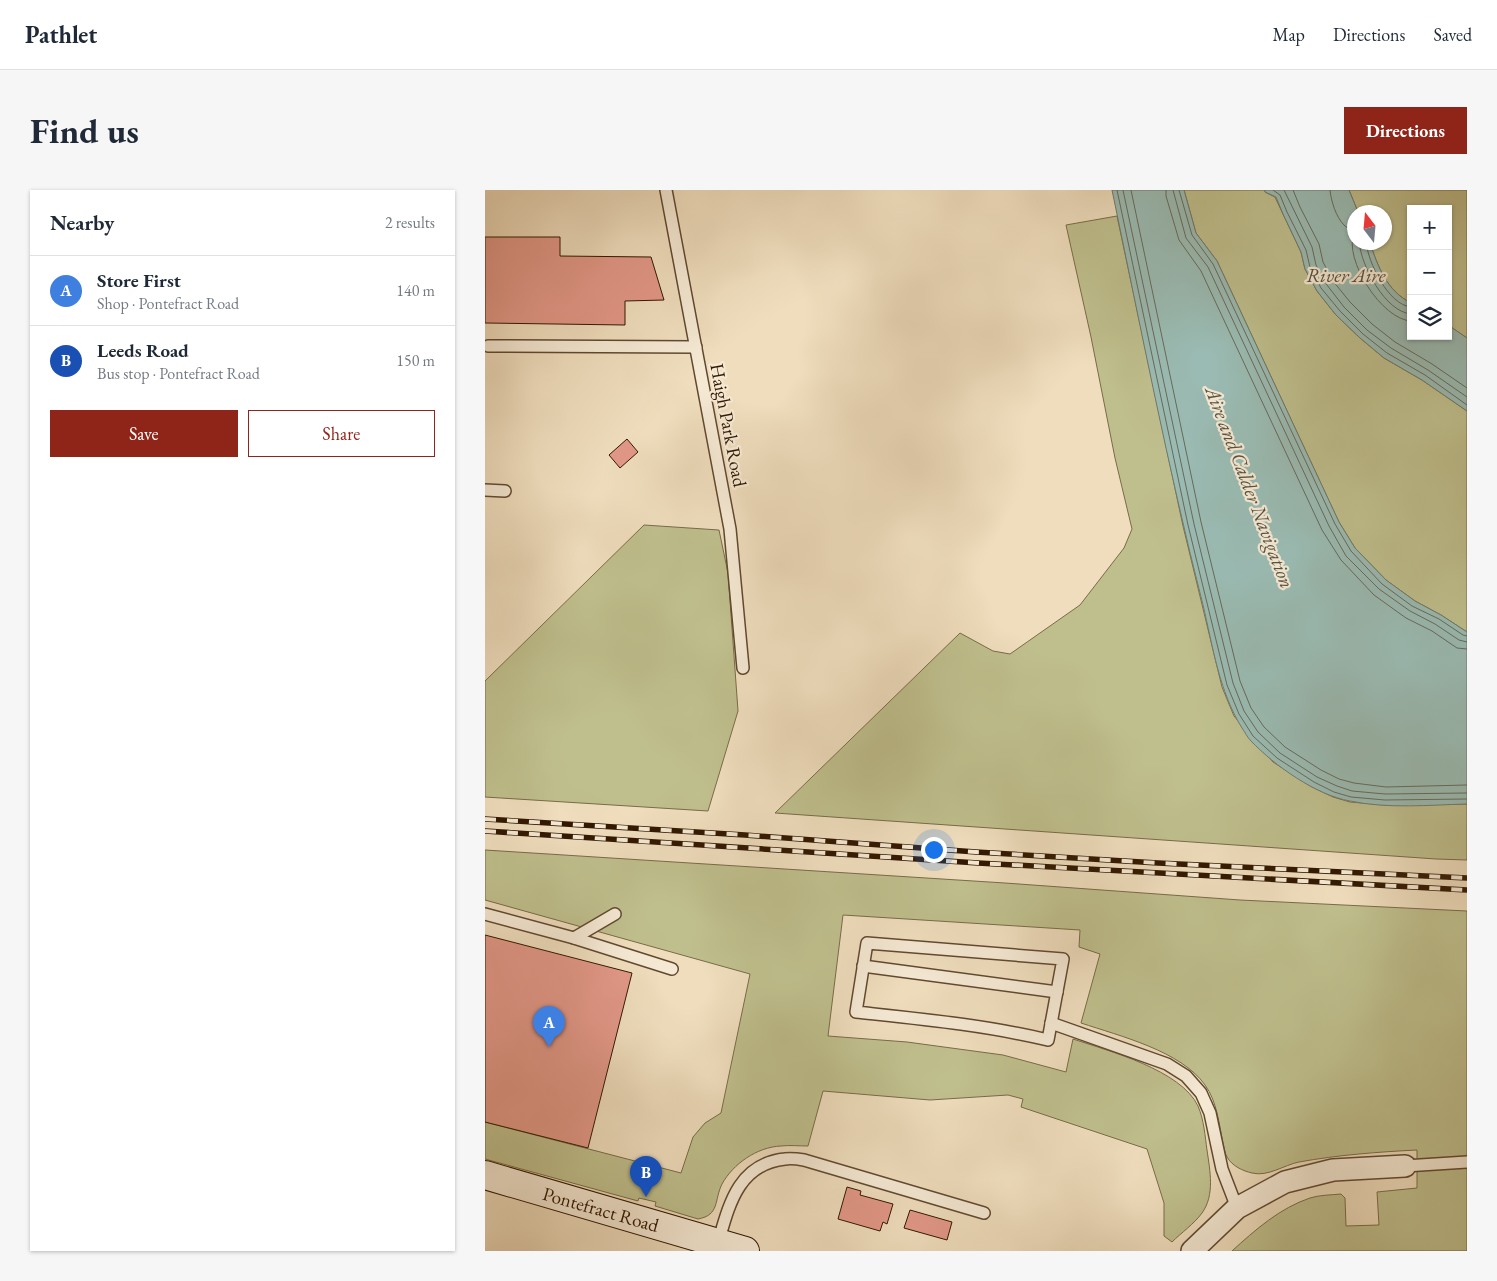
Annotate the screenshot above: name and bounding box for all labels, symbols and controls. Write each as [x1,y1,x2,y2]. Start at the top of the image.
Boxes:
text: Pathlet [25,19,97,50]
text: Map [1273,23,1305,46]
text: Directions [1333,23,1405,46]
text: Saved [1433,23,1472,46]
button: Directions [1344,107,1467,154]
text: Find us [30,108,139,153]
north arrow [1347,205,1392,250]
map controls [1407,205,1452,340]
button: + [1407,205,1452,250]
text: Nearby [50,209,114,236]
text: 2 results [385,212,435,233]
button: − [1407,250,1452,295]
water label: River Aire [1306,262,1386,288]
text: Store First [97,268,181,293]
text: A [60,280,72,301]
text: 140 m [396,280,435,301]
text: Shop · Pontefract Road [97,293,239,314]
button: layers [1407,295,1452,340]
text: Leeds Road [97,338,189,363]
text: B [61,350,71,371]
text: 150 m [396,350,435,371]
street label: Haigh Park Road [704,361,753,489]
text: Bus stop · Pontefract Road [97,363,260,384]
water label: Aire and Calder Navigation [1199,380,1301,592]
button: Save [50,410,238,457]
button: Share [248,410,435,457]
your location [921,837,947,863]
pin: A [533,1006,565,1047]
pin: B [630,1156,662,1197]
street label: Pontefract Road [540,1181,662,1238]

